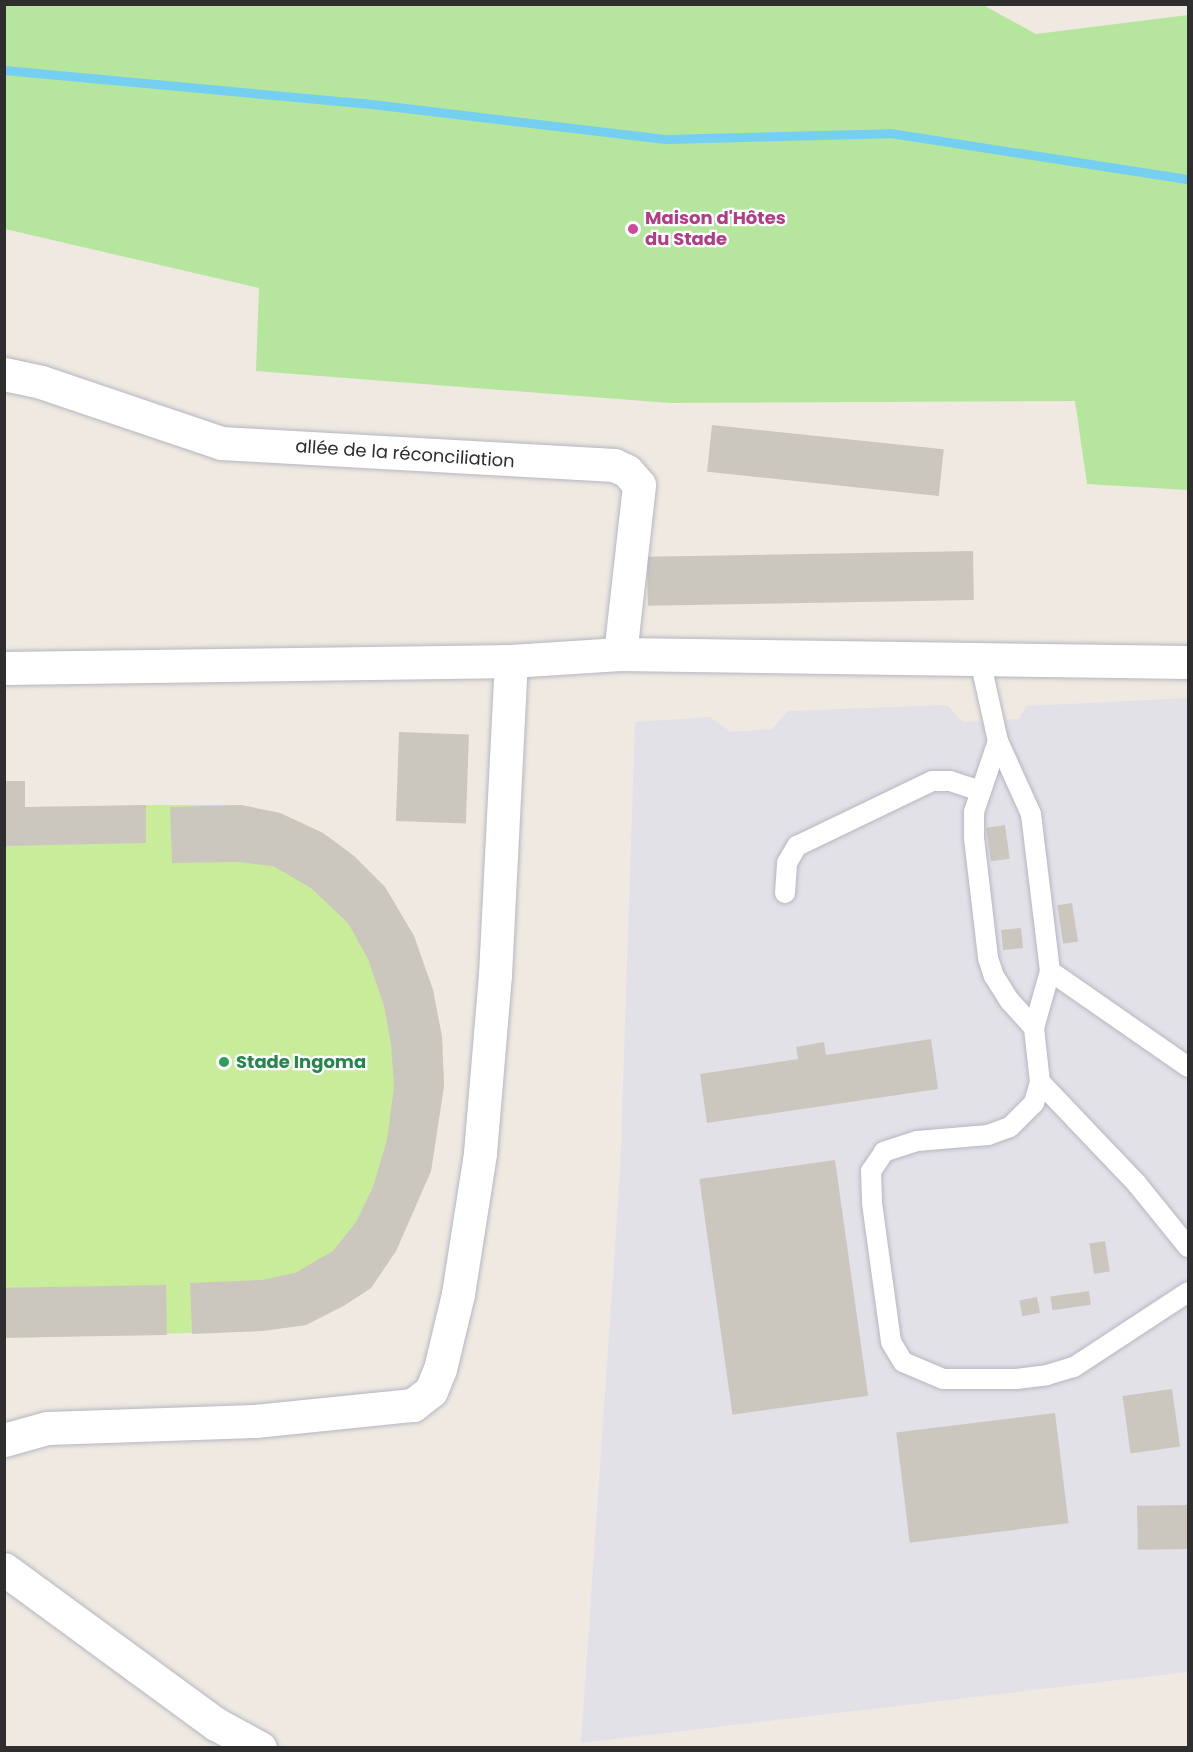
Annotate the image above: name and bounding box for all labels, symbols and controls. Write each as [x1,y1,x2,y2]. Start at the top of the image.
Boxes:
place label: Maison d'Hôtes du Stade [645,208,786,250]
marker: Maison d'Hôtes du Stade [626,222,640,236]
street label: allée de la réconciliation [295,436,515,472]
place label: Stade Ingoma [236,1051,366,1073]
marker: Stade Ingoma [217,1055,231,1069]

